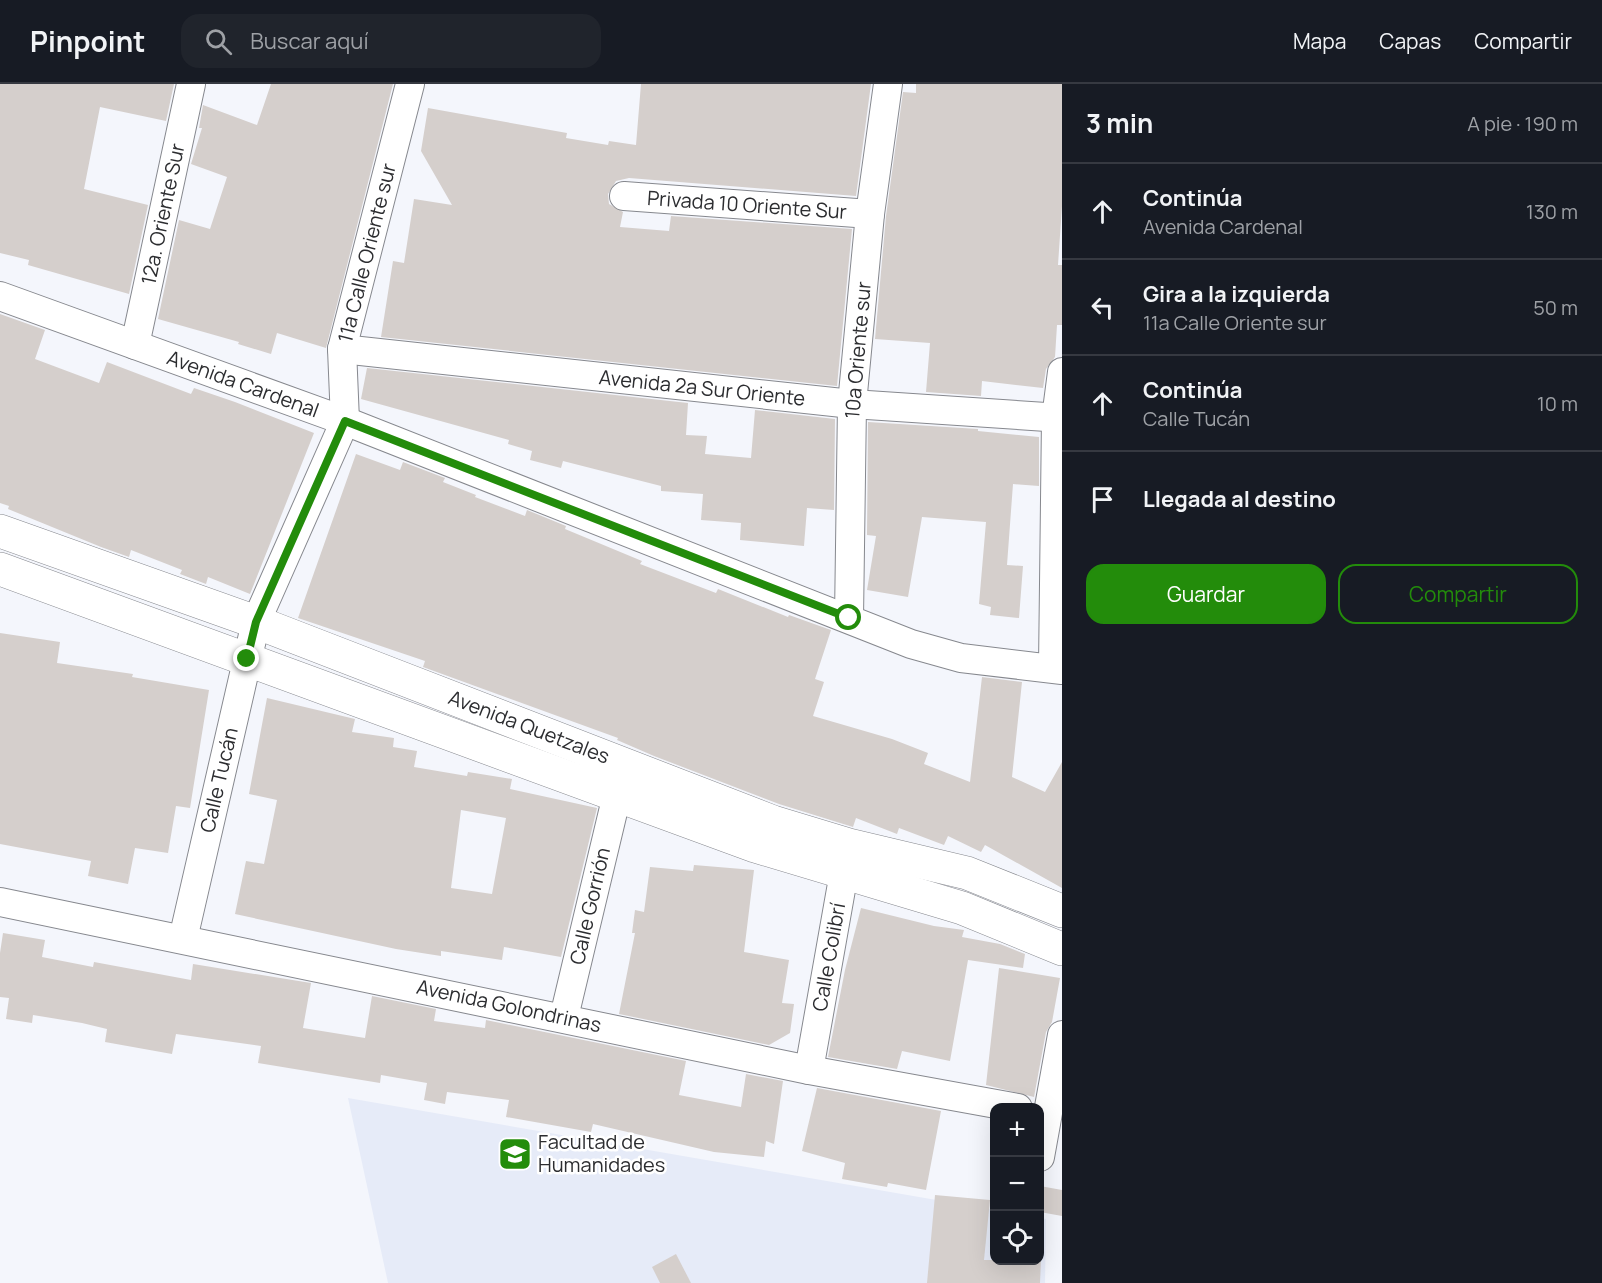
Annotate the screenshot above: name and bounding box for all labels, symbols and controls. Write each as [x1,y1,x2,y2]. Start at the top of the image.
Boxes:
search box [181,14,601,68]
text: Pinpoint [30,22,145,60]
icon: search [202,25,235,58]
text: Buscar aquí [250,26,369,56]
text: Mapa [1293,27,1346,55]
text: Capas [1379,27,1441,55]
text: Compartir [1474,27,1572,55]
text: 3 min [1086,105,1153,141]
text: A pie · 190 m [1467,110,1578,137]
street label: 12a. Oriente Sur [134,141,191,287]
street label: 11a Calle Oriente sur [331,161,402,345]
text: Continúa [1143,183,1243,213]
street label: Privada 10 Oriente Sur [646,184,848,225]
icon: ahead [1086,195,1119,228]
text: 130 m [1526,198,1578,225]
text: Avenida Cardenal [1143,213,1303,240]
text: Gira a la izquierda [1143,279,1330,309]
street label: 10a Oriente sur [838,280,877,420]
icon: left [1086,291,1119,324]
text: 50 m [1533,294,1578,321]
text: 11a Calle Oriente sur [1143,309,1327,336]
street label: Avenida Cardenal [163,344,323,424]
street label: Avenida 2a Sur Oriente [598,363,807,412]
text: Continúa [1143,375,1243,405]
icon: ahead [1086,387,1119,420]
text: 10 m [1537,390,1578,417]
text: Calle Tucán [1143,405,1250,432]
icon: arrive [1086,483,1119,516]
text: Llegada al destino [1143,484,1336,514]
button: Guardar [1086,564,1326,624]
button: Compartir [1338,564,1578,624]
route start [835,604,861,630]
route end [233,645,259,671]
street label: Avenida Quetzales [445,683,614,770]
street label: Calle Tucán [193,725,244,835]
street label: Calle Gorrión [563,845,616,967]
street label: Calle Colibrí [806,900,851,1013]
street label: Avenida Golondrinas [414,973,604,1038]
map controls [990,1103,1044,1265]
button: + [990,1103,1044,1157]
place label: Facultad de Humanidades [538,1128,665,1178]
school or university icon: Facultad de Humanidades [497,1136,533,1172]
button: − [990,1157,1044,1211]
button: locate [990,1211,1044,1265]

